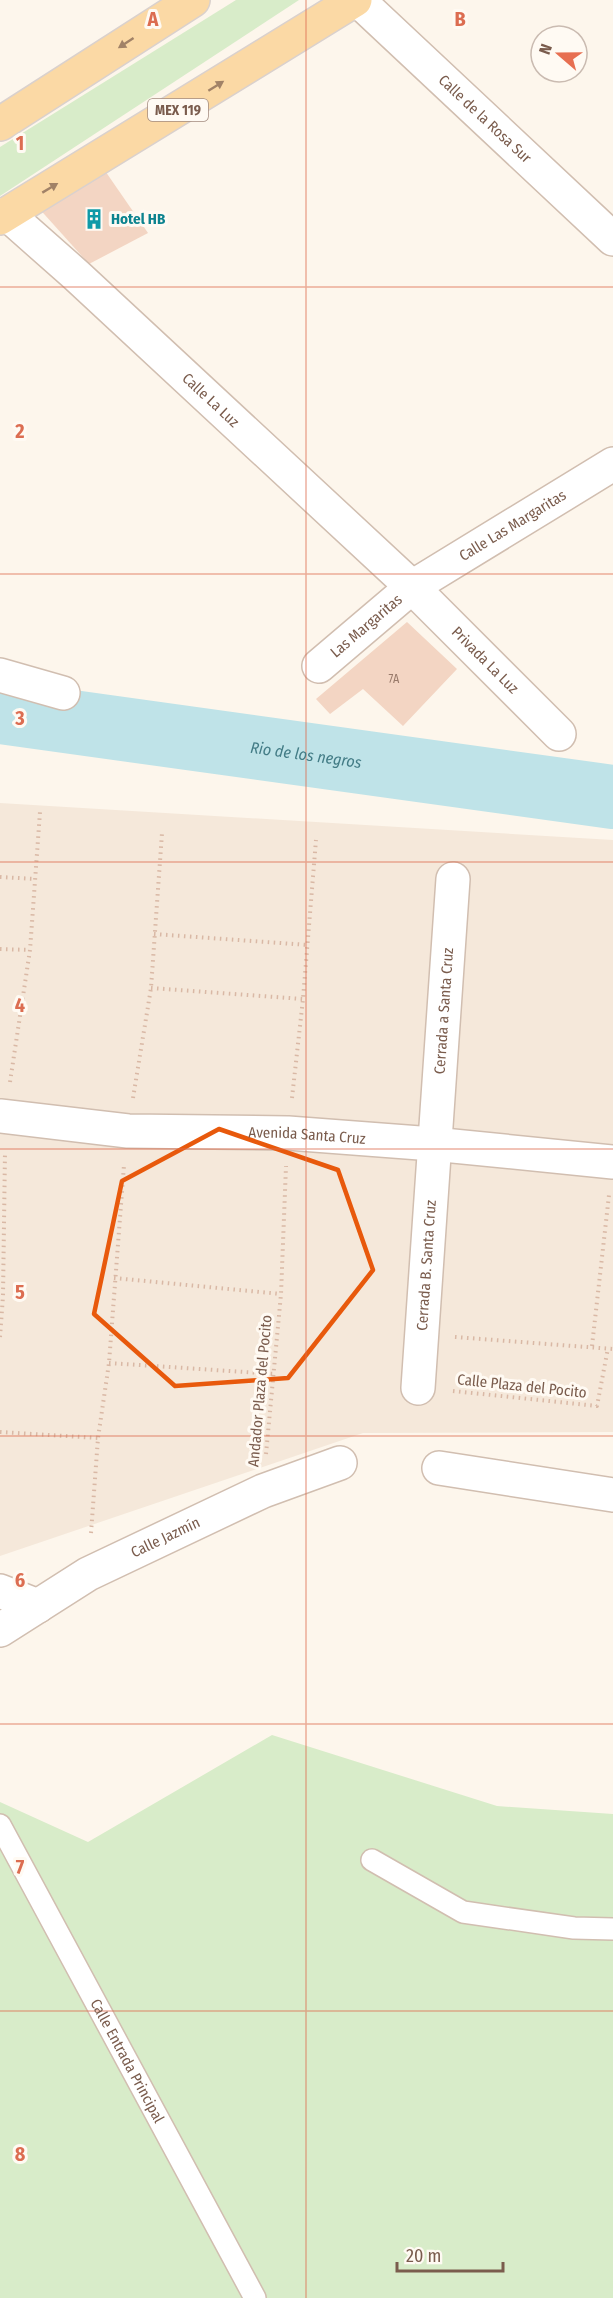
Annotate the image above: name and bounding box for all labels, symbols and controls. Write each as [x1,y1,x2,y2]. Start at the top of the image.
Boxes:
text: A [147,7,160,31]
text: B [454,7,466,31]
north arrow [529,24,589,84]
one-way arrow [118,37,134,48]
text: N [535,41,556,57]
street label: Calle de la Rosa Sur [435,71,536,167]
one-way arrow [208,81,225,92]
road number: MEX 119 [148,99,208,121]
text: 1 [16,131,24,155]
one-way arrow [42,183,58,194]
building icon: Hotel HB [82,207,106,231]
place label: Hotel HB [111,210,166,228]
street label: Calle La Luz [179,369,243,431]
text: 2 [14,419,25,443]
street label: Calle Las Margaritas [456,486,569,565]
street label: Las Margaritas [327,590,406,661]
street label: Privada La Luz [448,623,522,697]
house number: 7A [389,672,400,686]
text: 3 [14,706,25,730]
water label: Rio de los negros [249,738,363,772]
street label: Cerrada a Santa Cruz [431,947,457,1075]
text: 4 [15,993,25,1017]
street label: Avenida Santa Cruz [248,1124,366,1148]
street label: Cerrada B. Santa Cruz [413,1199,440,1331]
text: 5 [15,1280,25,1304]
street label: Andador Plaza del Pocito [244,1314,276,1468]
street label: Calle Plaza del Pocito [456,1370,588,1402]
street label: Calle Jazmín [128,1513,203,1561]
text: 6 [15,1568,25,1592]
text: 7 [16,1855,25,1879]
street label: Calle Entrada Principal [87,1996,168,2126]
text: 8 [15,2142,26,2166]
scale bar [397,2235,504,2273]
text: 20 m [406,2245,441,2267]

